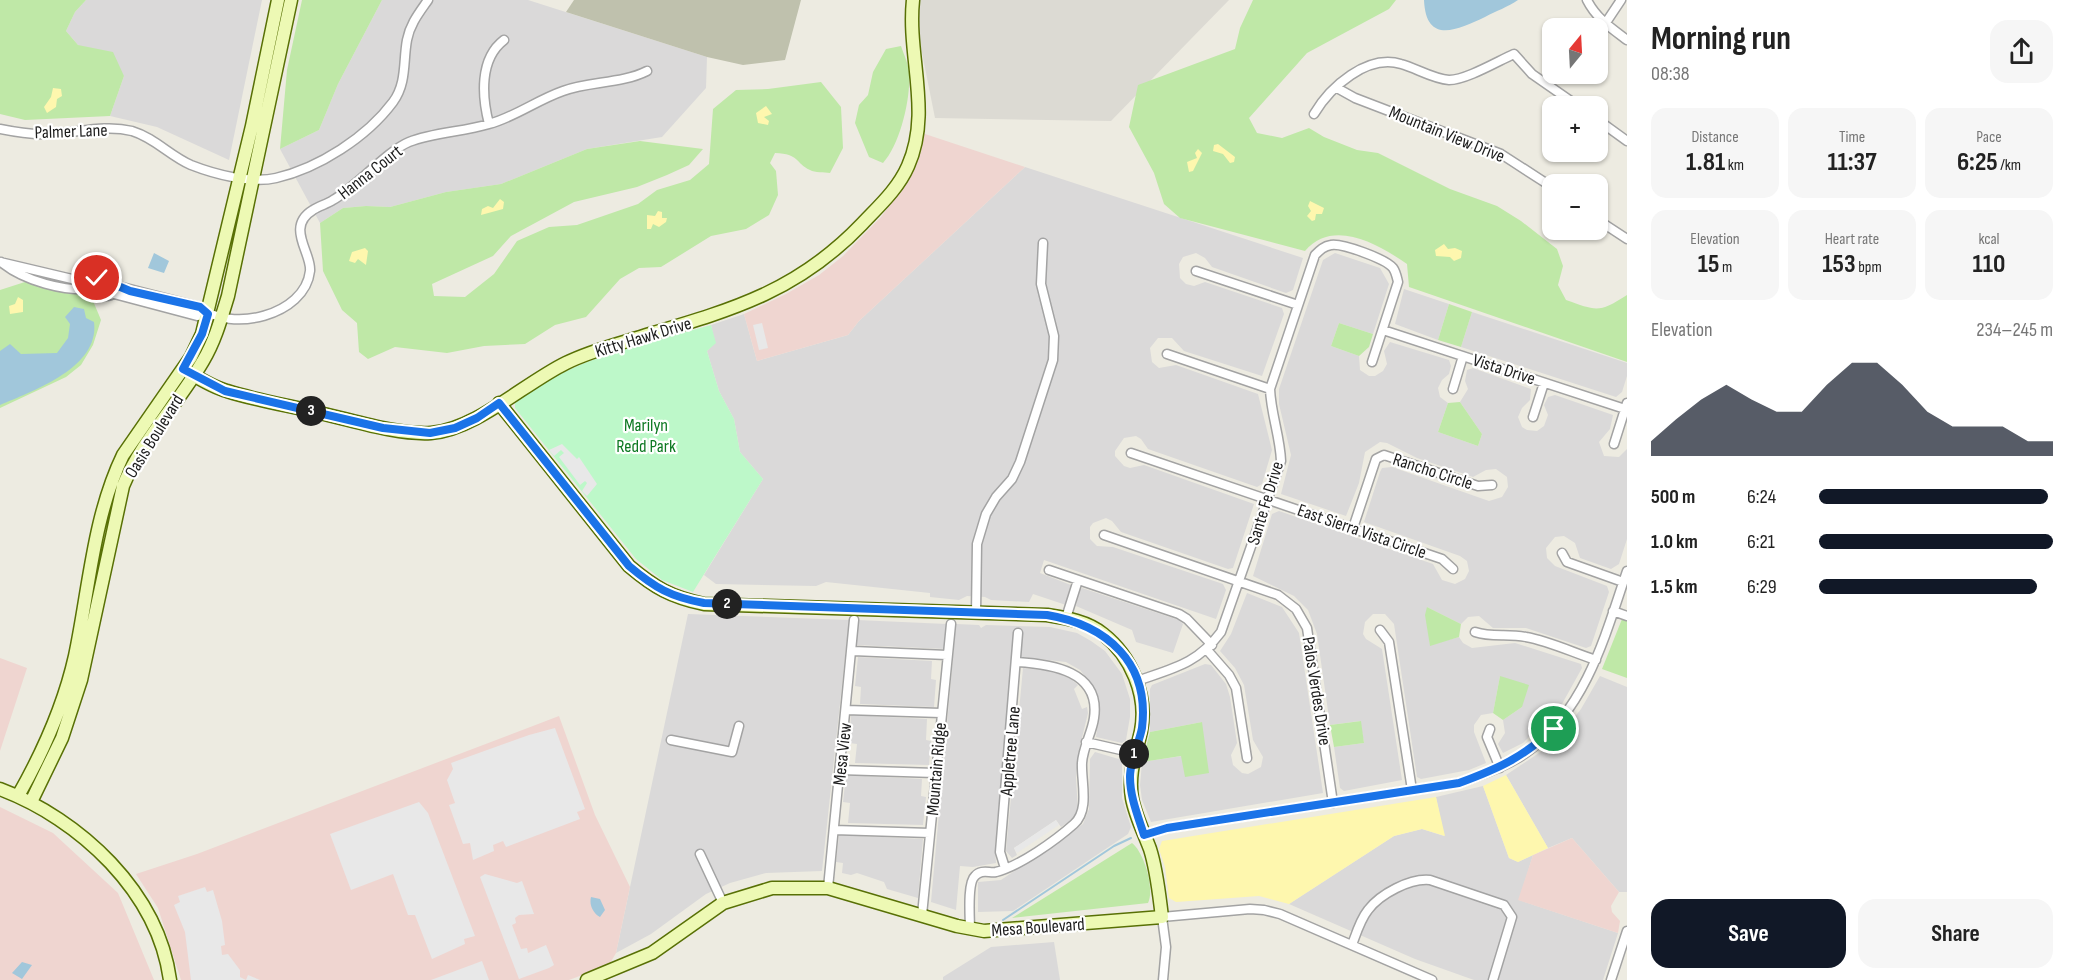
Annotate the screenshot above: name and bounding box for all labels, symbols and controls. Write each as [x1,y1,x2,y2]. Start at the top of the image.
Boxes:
north arrow [1542,18,1608,84]
map controls [1542,18,1608,240]
text: Morning run [1651,19,1791,59]
button: share [1990,20,2053,83]
text: 08:38 [1651,62,1690,86]
button: + [1542,96,1608,162]
street label: Mountain View Drive [1386,102,1508,167]
street label: Palmer Lane [34,120,108,143]
text: Distance [1691,128,1739,147]
text: Time [1839,128,1865,147]
text: Pace [1976,128,2002,147]
street label: Hanna Court [334,141,407,204]
text: 1.81 [1686,147,1725,178]
text: 11:37 [1827,147,1877,178]
text: 6:25 [1957,147,1998,178]
text: km [1725,156,1744,175]
text: /km [1998,156,2021,175]
button: − [1542,174,1608,240]
text: Elevation [1690,230,1740,249]
text: Heart rate [1825,230,1879,249]
text: kcal [1978,230,2000,249]
text: 15 [1698,249,1719,280]
text: 153 [1822,249,1856,280]
text: 110 [1973,249,2005,280]
pin [71,252,122,303]
text: m [1719,258,1732,277]
text: bpm [1856,258,1882,277]
icon: check [80,261,113,294]
street label: Kitty Hawk Drive [592,313,694,362]
text: Elevation [1651,318,1713,342]
text: 234–245 m [1976,318,2053,342]
street label: Vista Drive [1470,350,1538,389]
street label: Oasis Boulevard [121,391,188,482]
pin: 3 [296,396,326,426]
text: 3 [307,401,315,420]
park label: Marilyn Redd Park [616,415,676,457]
street label: Rancho Circle [1390,449,1475,494]
street label: Sante Fe Drive [1243,459,1288,547]
text: 500 m [1651,485,1695,509]
text: 6:24 [1747,485,1776,509]
street label: East Sierra Vista Circle [1295,500,1429,563]
text: 1.0 km [1651,530,1698,554]
text: 6:21 [1747,530,1775,554]
text: 1.5 km [1651,575,1697,599]
text: 6:29 [1747,575,1777,599]
pin: 2 [712,589,742,619]
text: 2 [723,594,731,613]
street label: Palos Verdes Drive [1298,635,1335,747]
pin [1528,703,1579,754]
street label: Appletree Lane [996,705,1025,798]
icon: arrive [1537,712,1570,745]
street label: Mesa View [829,722,856,786]
street label: Mountain Ridge [922,722,951,816]
pin: 1 [1119,739,1149,769]
text: 1 [1131,744,1137,763]
button: Save [1651,899,1846,968]
button: Share [1858,899,2053,968]
street label: Mesa Boulevard [991,914,1085,941]

